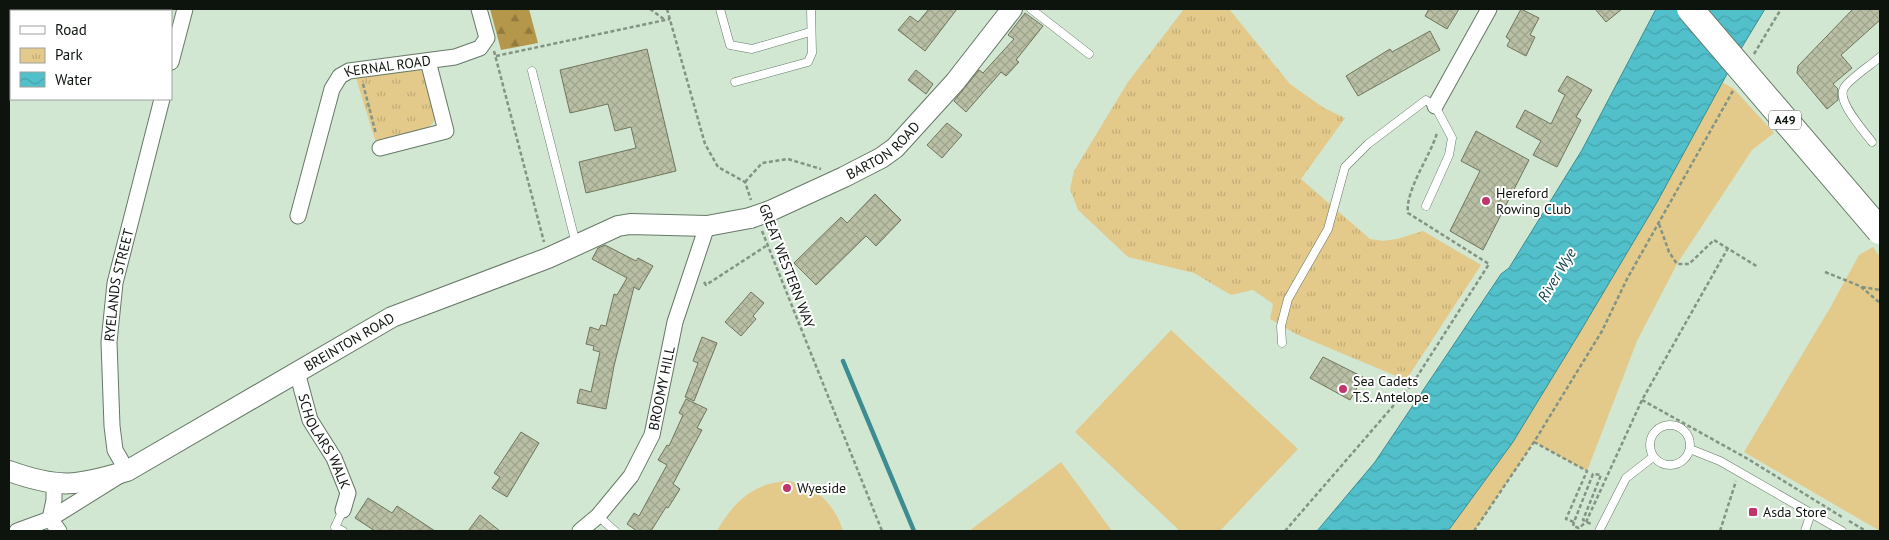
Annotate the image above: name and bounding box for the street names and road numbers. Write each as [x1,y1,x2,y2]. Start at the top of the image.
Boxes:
street label: KERNAL ROAD [341,51,432,81]
road number: A49 [1769,110,1801,130]
street label: BARTON ROAD [843,118,924,183]
street label: GREAT WESTERN WAY [755,201,819,331]
street label: RYELANDS STREET [100,227,138,342]
street label: BREINTON ROAD [301,309,398,375]
street label: BROOMY HILL [644,345,679,432]
street label: SCHOLARS WALK [294,392,355,492]

